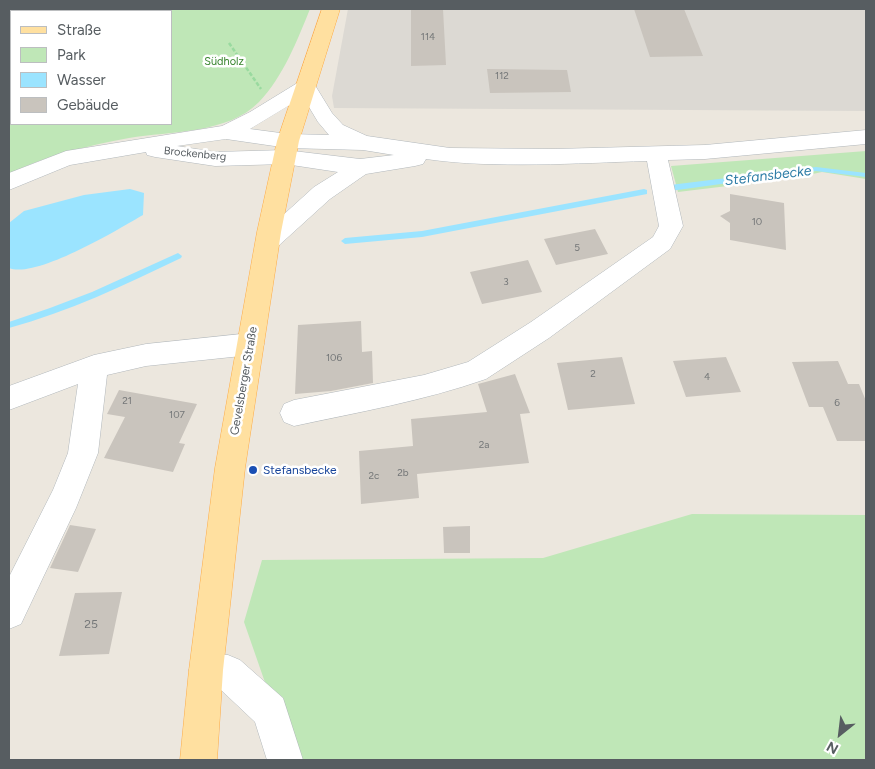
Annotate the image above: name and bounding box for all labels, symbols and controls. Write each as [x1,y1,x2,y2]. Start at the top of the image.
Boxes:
legend [10,10,172,125]
text: Straße [57,21,101,39]
house number: 114 [421,31,435,43]
text: Park [57,46,86,64]
park label: Südholz [204,55,244,69]
house number: 112 [495,70,509,82]
text: Wasser [57,71,106,89]
text: Gebäude [57,96,118,114]
street label: Brockenberg [163,144,227,164]
water label: Stefansbecke [724,162,812,190]
house number: 10 [752,216,762,228]
house number: 5 [574,242,580,254]
house number: 3 [503,276,509,288]
street label: Gevelsberger Straße [227,326,261,436]
house number: 106 [326,352,342,364]
house number: 2 [590,368,596,380]
house number: 4 [704,371,710,383]
house number: 21 [122,395,132,407]
house number: 6 [834,397,840,409]
house number: 107 [169,409,185,421]
house number: 2a [479,439,489,451]
place label: Stefansbecke [263,463,337,477]
marker: Stefansbecke [247,464,259,476]
house number: 2b [397,467,409,479]
house number: 2c [369,470,379,482]
house number: 25 [84,617,98,631]
north arrow [815,709,865,759]
text: N [824,738,841,758]

